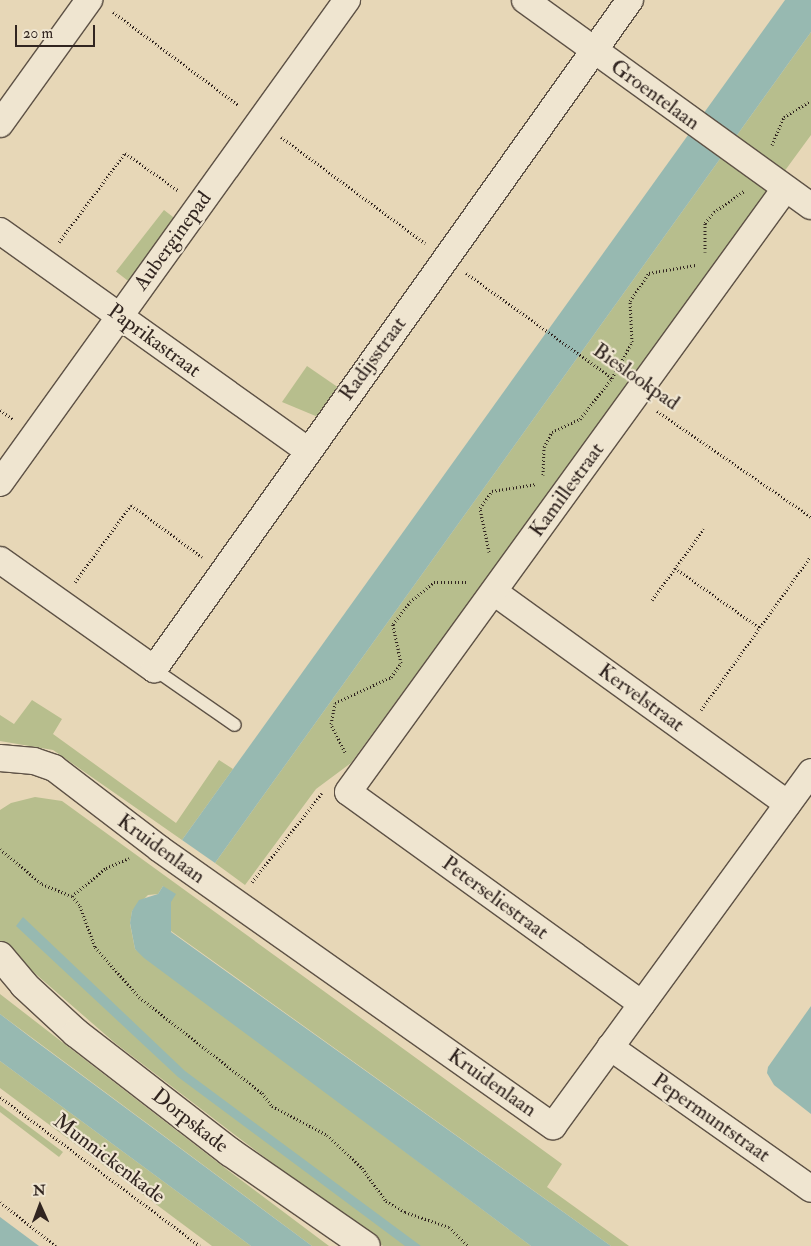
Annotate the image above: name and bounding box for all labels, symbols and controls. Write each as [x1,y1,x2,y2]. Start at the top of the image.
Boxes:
scale bar [18,15,98,47]
text: 20 m [23,24,53,43]
street label: Groentelaan [606,54,704,136]
street label: Auberginepad [129,187,217,295]
street label: Paprikastraat [103,299,205,383]
street label: Radijsstraat [334,312,412,406]
street label: Bieslookpad [588,338,684,416]
street label: Kamillestraat [524,438,610,542]
street label: Kervelstraat [593,658,689,738]
street label: Kruidenlaan [112,809,210,889]
street label: Peterseliestraat [437,851,553,945]
street label: Kruidenlaan [443,1043,541,1123]
street label: Pepermuntstraat [647,1068,775,1168]
street label: Dorpskade [147,1083,233,1159]
street label: Munnickenkade [48,1109,170,1209]
north arrow [15,1181,65,1231]
text: N [33,1182,46,1199]

